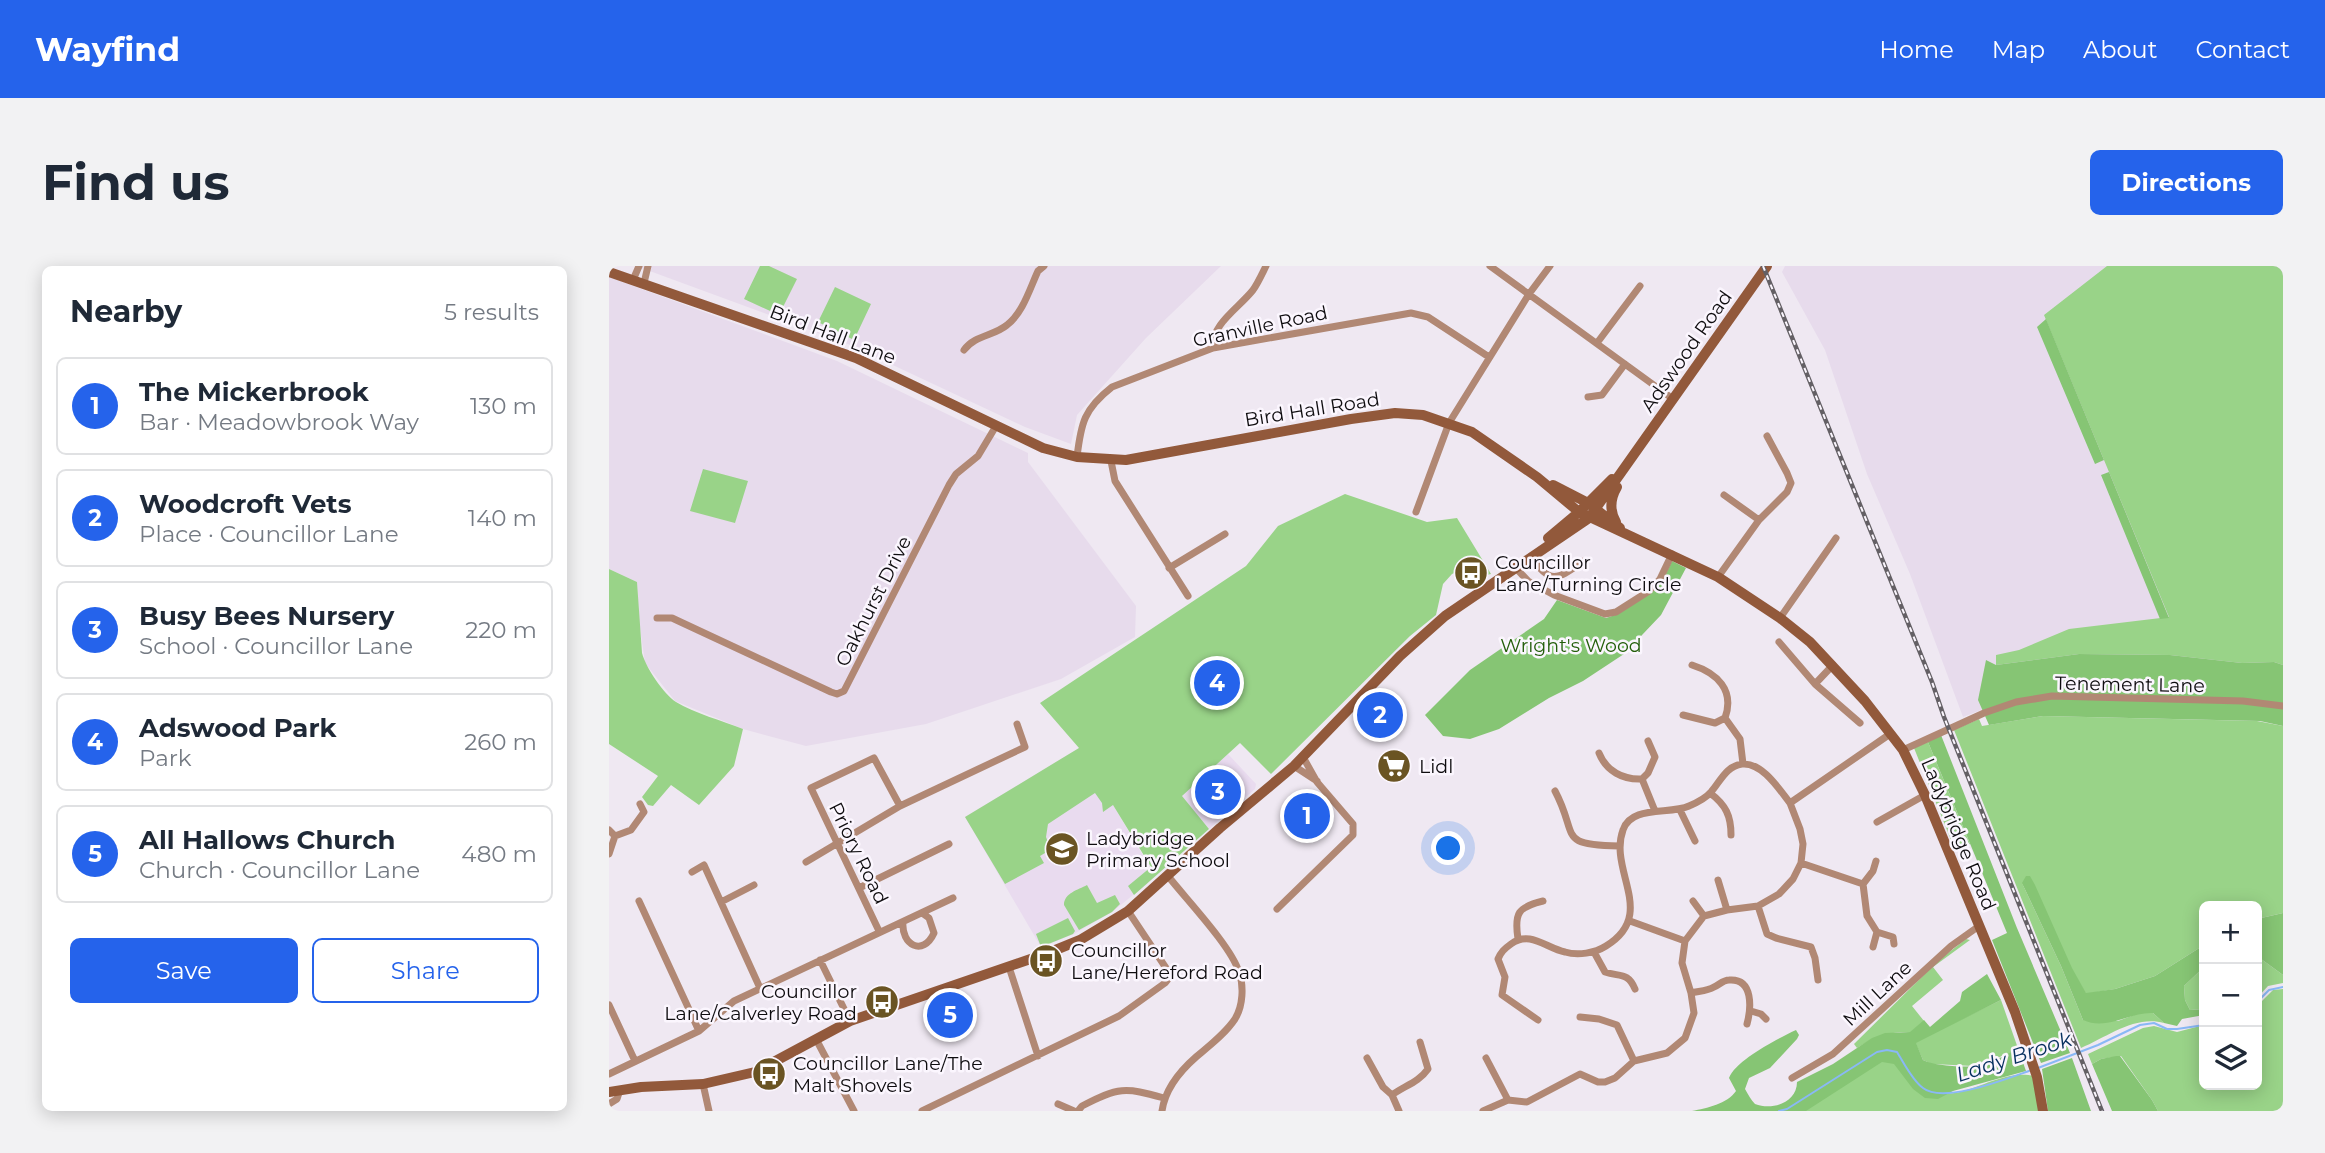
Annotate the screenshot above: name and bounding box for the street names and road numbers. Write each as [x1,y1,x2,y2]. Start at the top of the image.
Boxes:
street label: Adswood Road [1636,286,1737,417]
street label: Bird Hall Lane [766,300,899,369]
street label: Granville Road [1191,301,1330,352]
street label: Bird Hall Road [1243,387,1381,432]
street label: Oakhurst Drive [831,532,916,670]
street label: Tenement Lane [2055,672,2205,697]
street label: Ladybridge Road [1916,755,2001,914]
street label: Priory Road [824,799,893,908]
street label: Mill Lane [1838,956,1916,1031]

